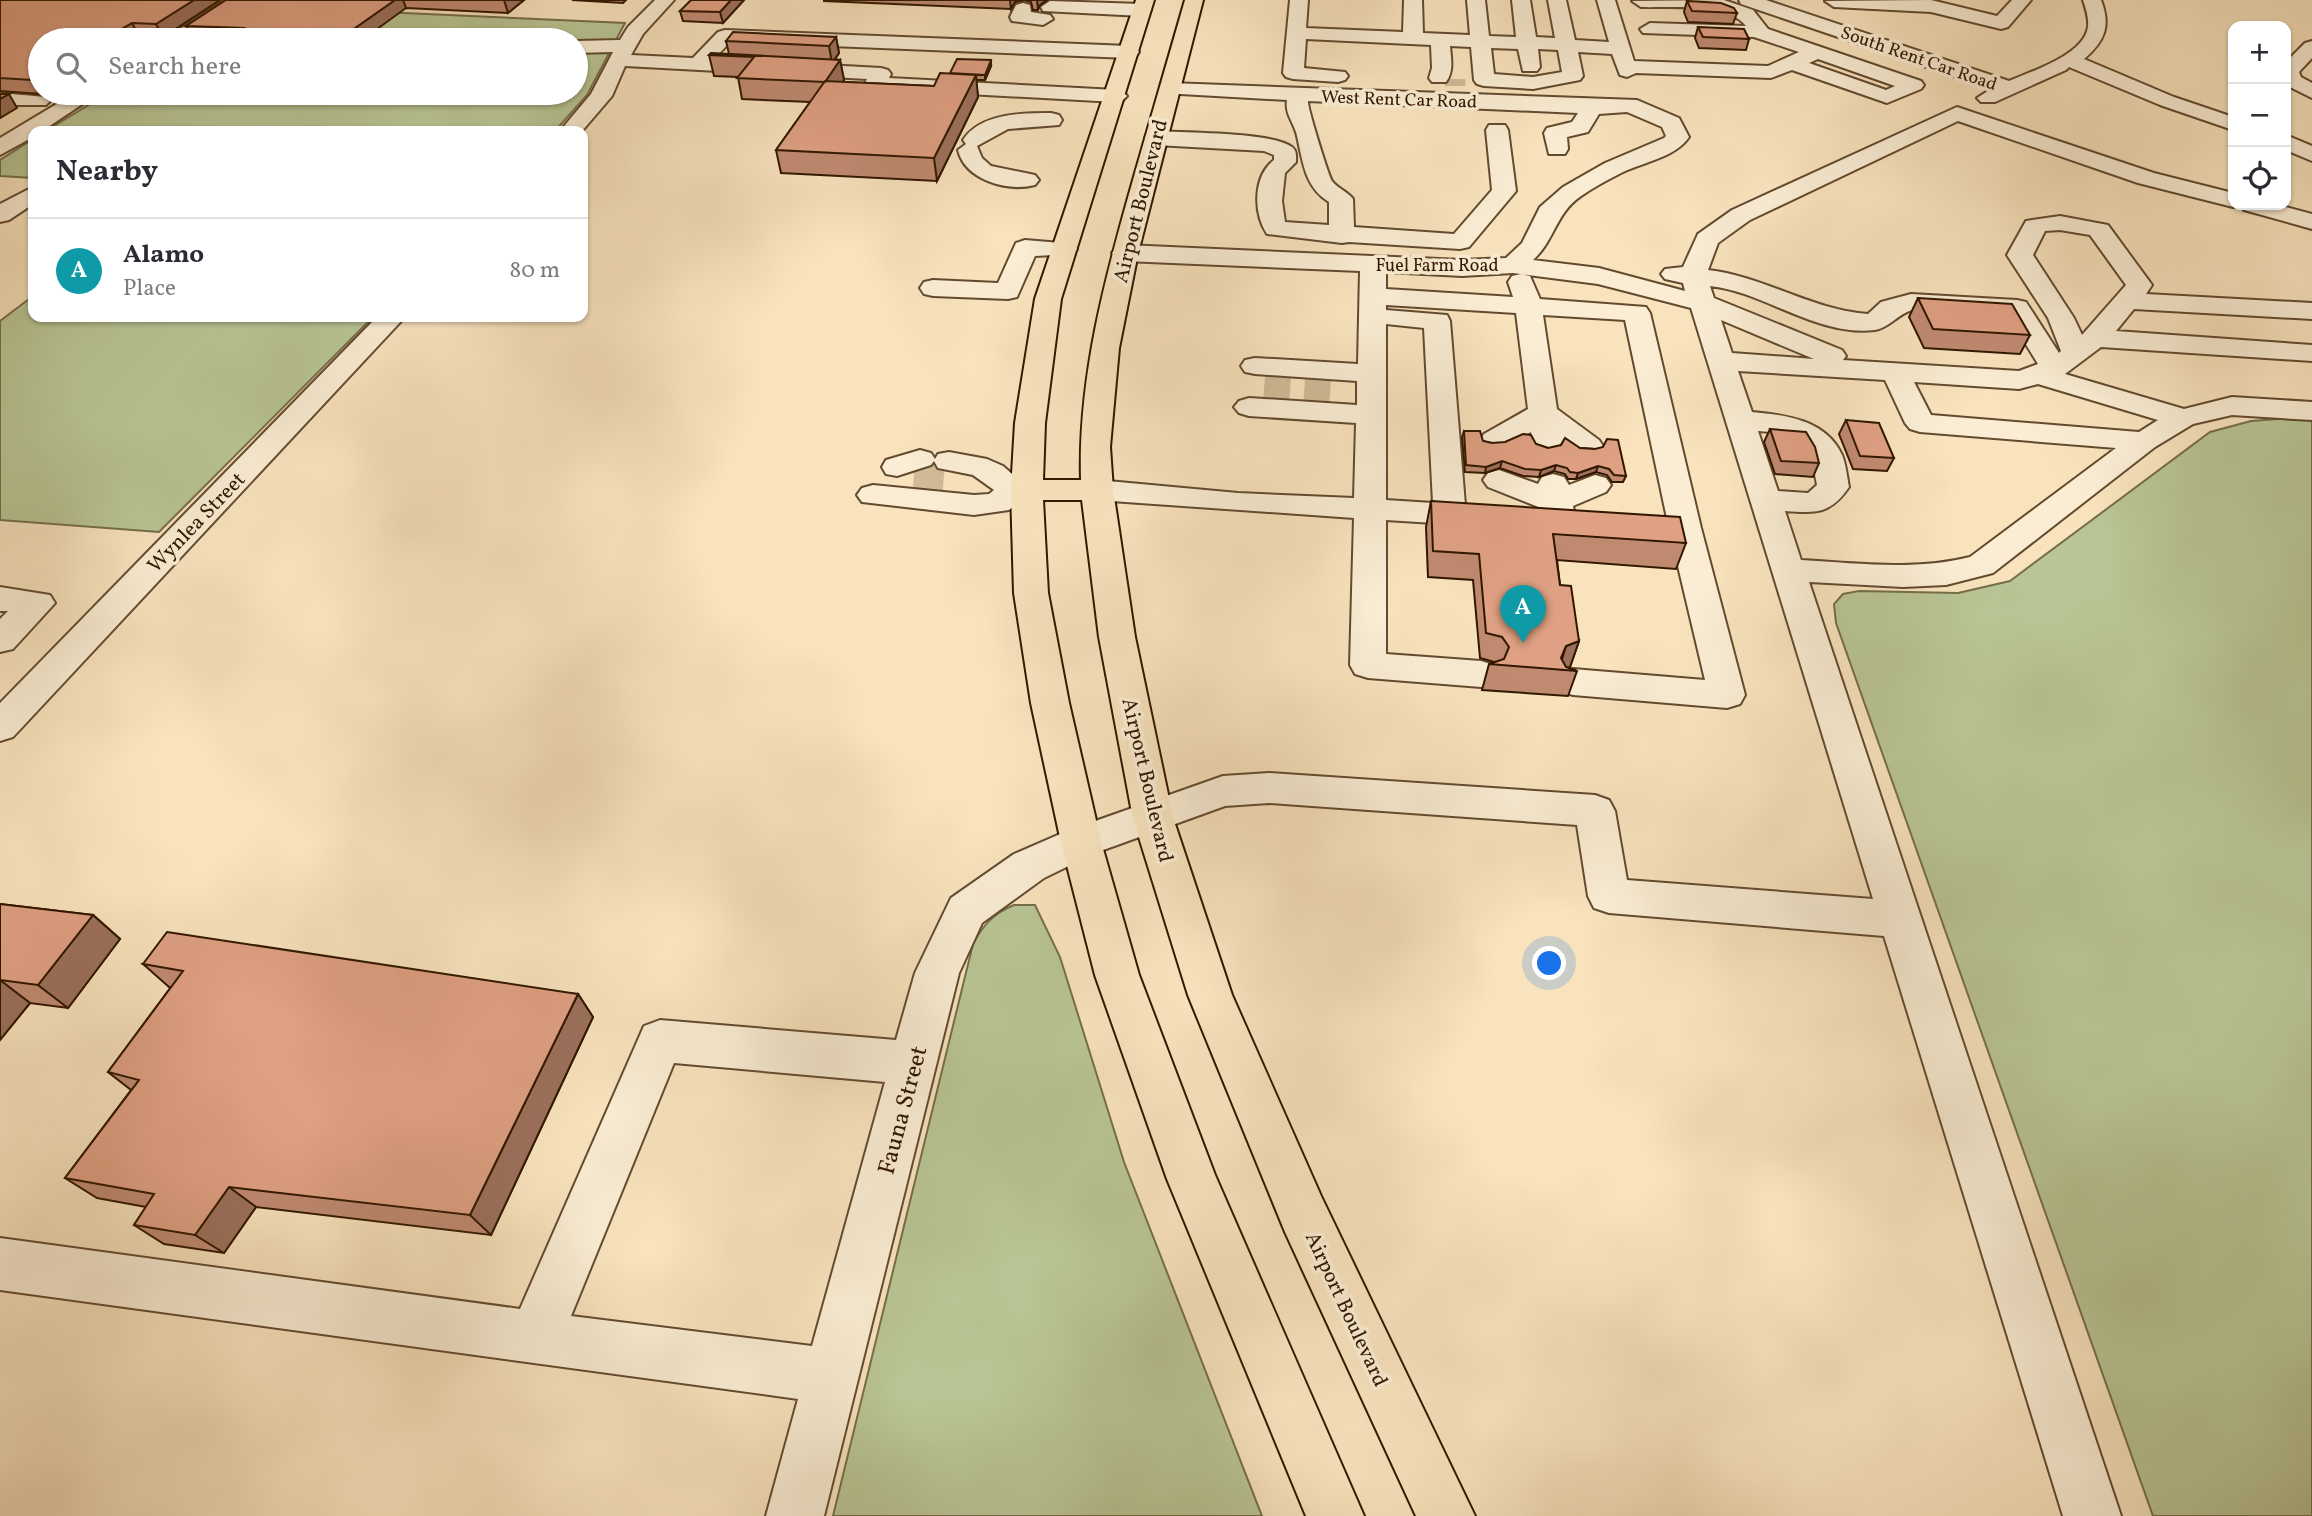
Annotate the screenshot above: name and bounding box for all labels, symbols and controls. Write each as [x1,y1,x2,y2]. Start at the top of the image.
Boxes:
street label: South Rent Car Road [1837,21,2000,98]
map controls [2228,21,2291,210]
button: + [2228,21,2291,84]
search box [28,28,588,105]
icon: search [52,48,90,86]
text: Search here [108,49,241,85]
button: − [2228,84,2291,147]
street label: West Rent Car Road [1320,85,1478,116]
street label: Airport Boulevard [1107,116,1176,286]
button: locate [2228,147,2291,210]
text: Nearby [56,151,158,193]
text: Alamo [123,237,204,273]
street label: Fuel Farm Road [1375,254,1499,279]
text: A [71,255,87,287]
text: 80 m [510,255,560,287]
text: Place [123,273,176,305]
street label: Wynlea Street [141,466,253,580]
pin: A [1500,585,1546,643]
street label: Airport Boulevard [1114,695,1180,865]
your location [1532,946,1566,980]
street label: Fauna Street [870,1042,937,1179]
street label: Airport Boulevard [1297,1227,1394,1392]

